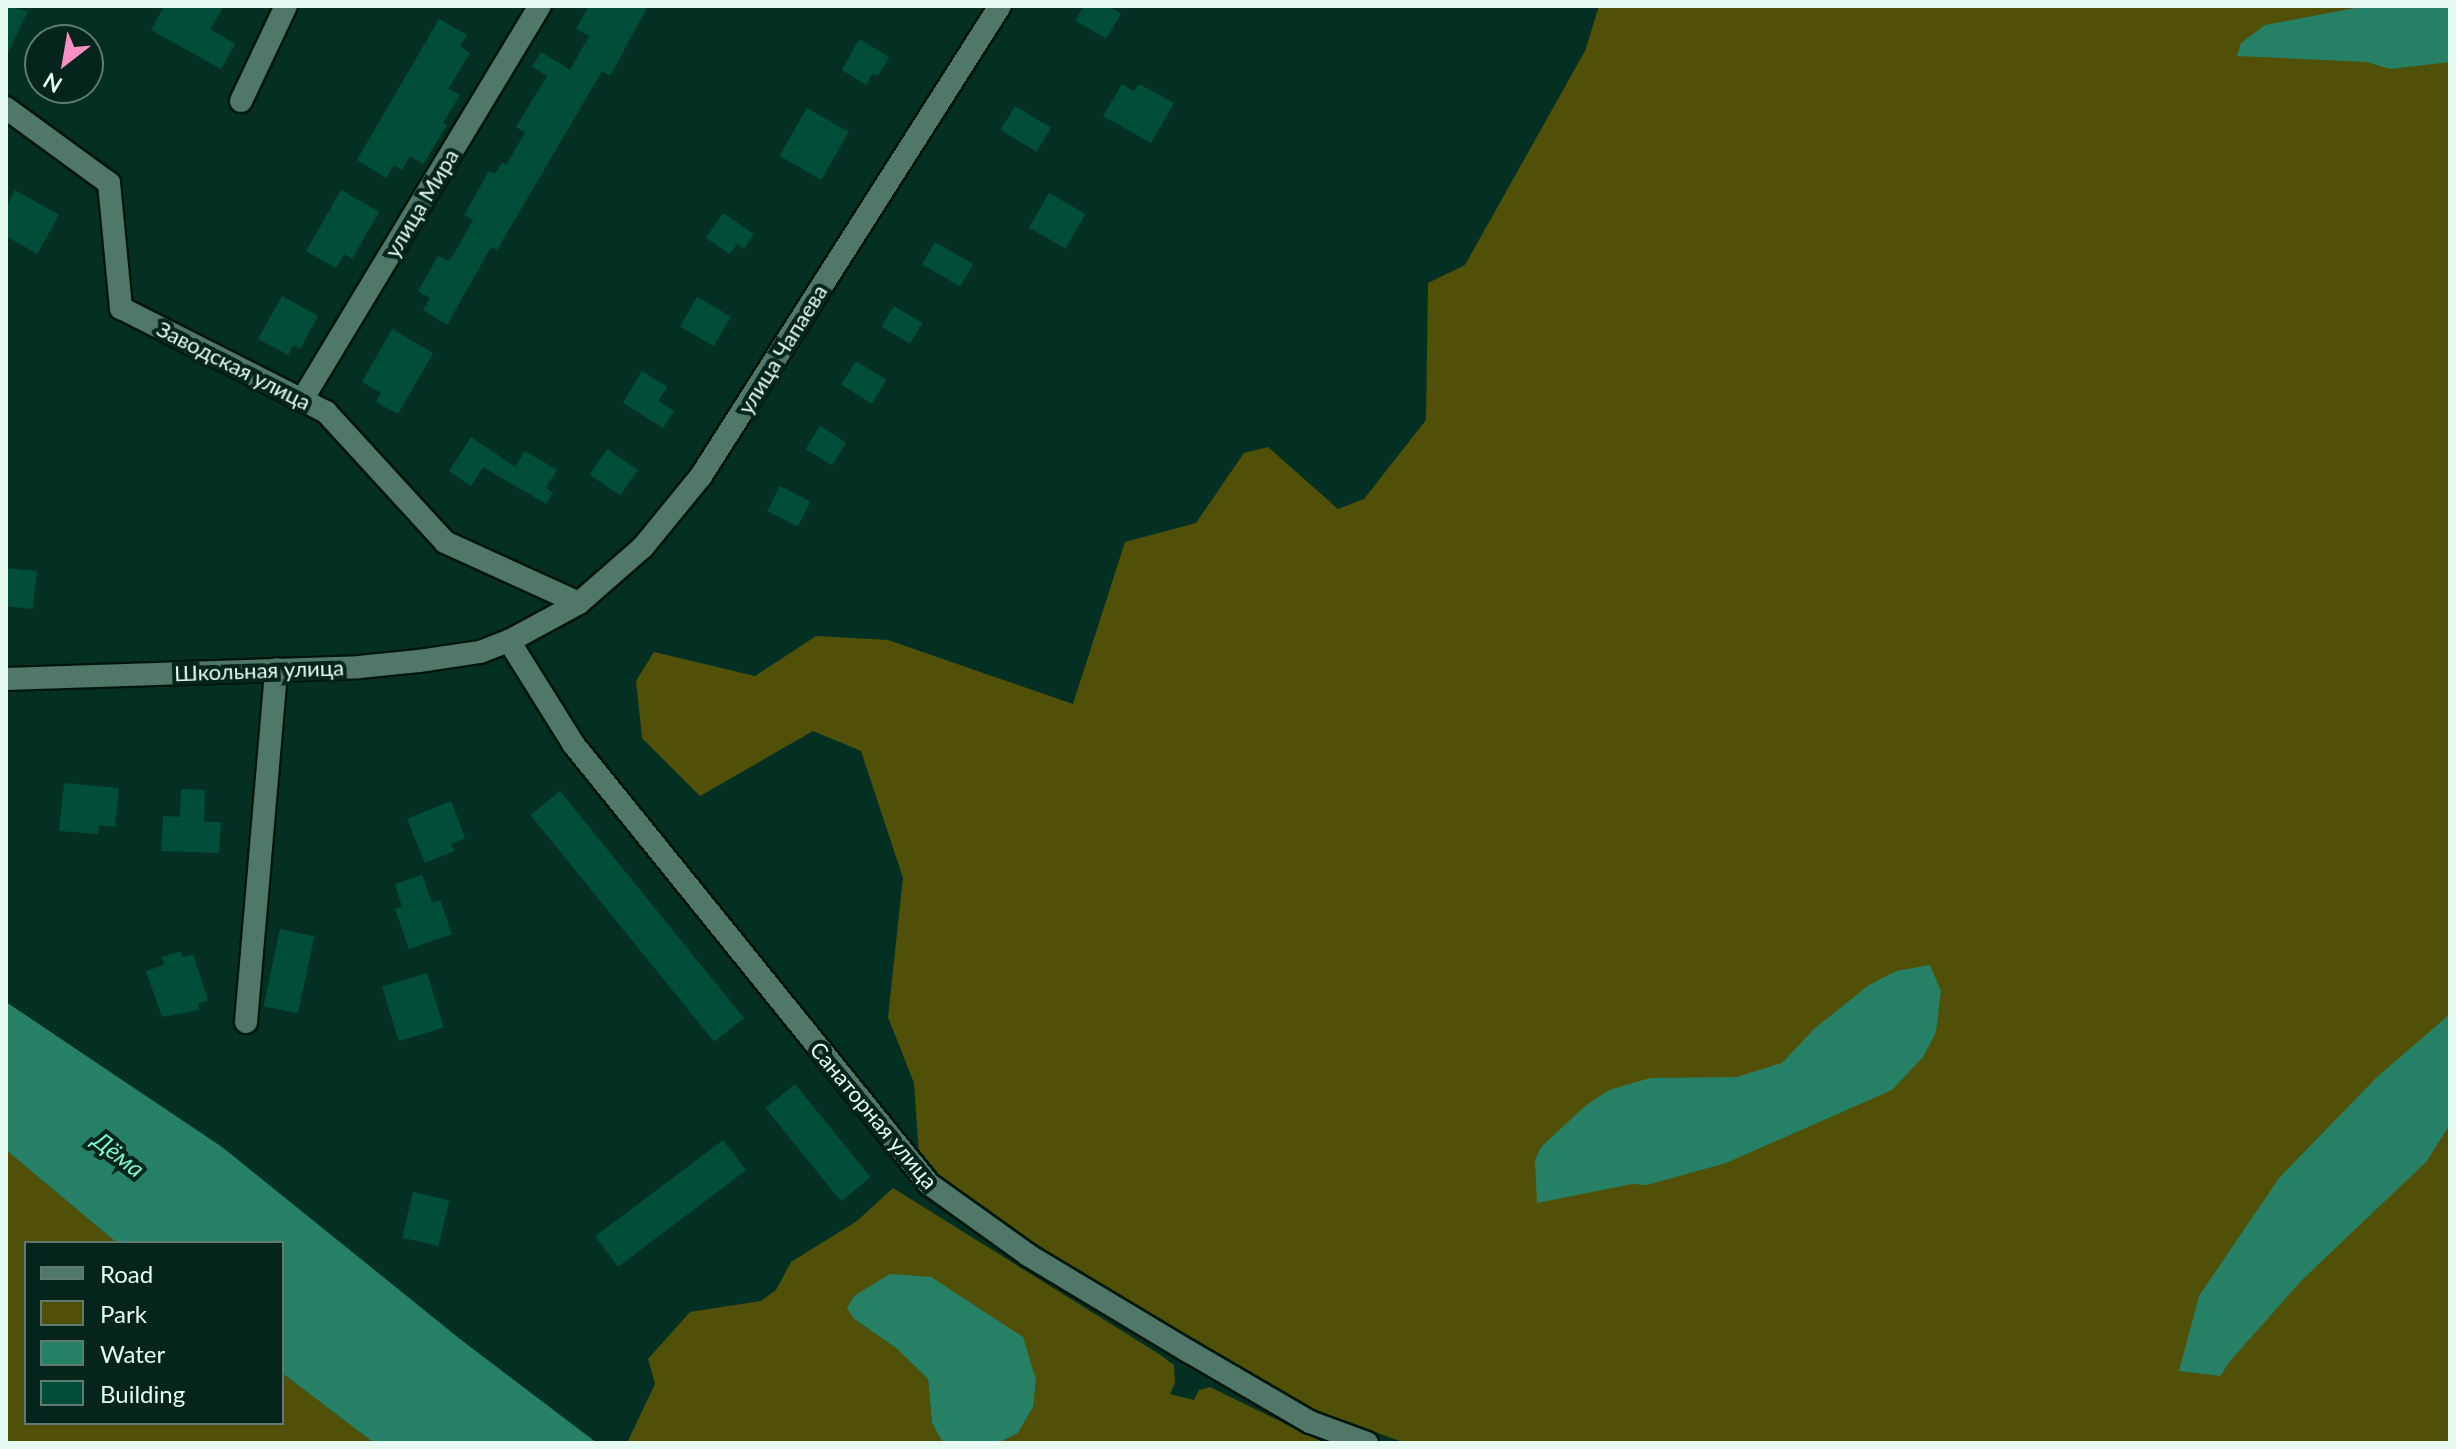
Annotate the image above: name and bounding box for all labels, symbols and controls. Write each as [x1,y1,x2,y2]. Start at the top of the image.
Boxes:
north arrow [24,24,104,104]
text: N [38,67,67,99]
street label: улица Мира [378,144,464,262]
street label: улица Чапаева [732,279,832,419]
street label: Заводская улица [153,315,315,415]
street label: Школьная улица [174,654,344,686]
street label: Санаторная улица [805,1036,943,1194]
water label: Дёма [88,1125,150,1183]
legend [24,1241,284,1425]
text: Road [100,1259,153,1288]
text: Park [100,1299,147,1328]
text: Water [100,1339,165,1368]
text: Building [100,1379,185,1408]

